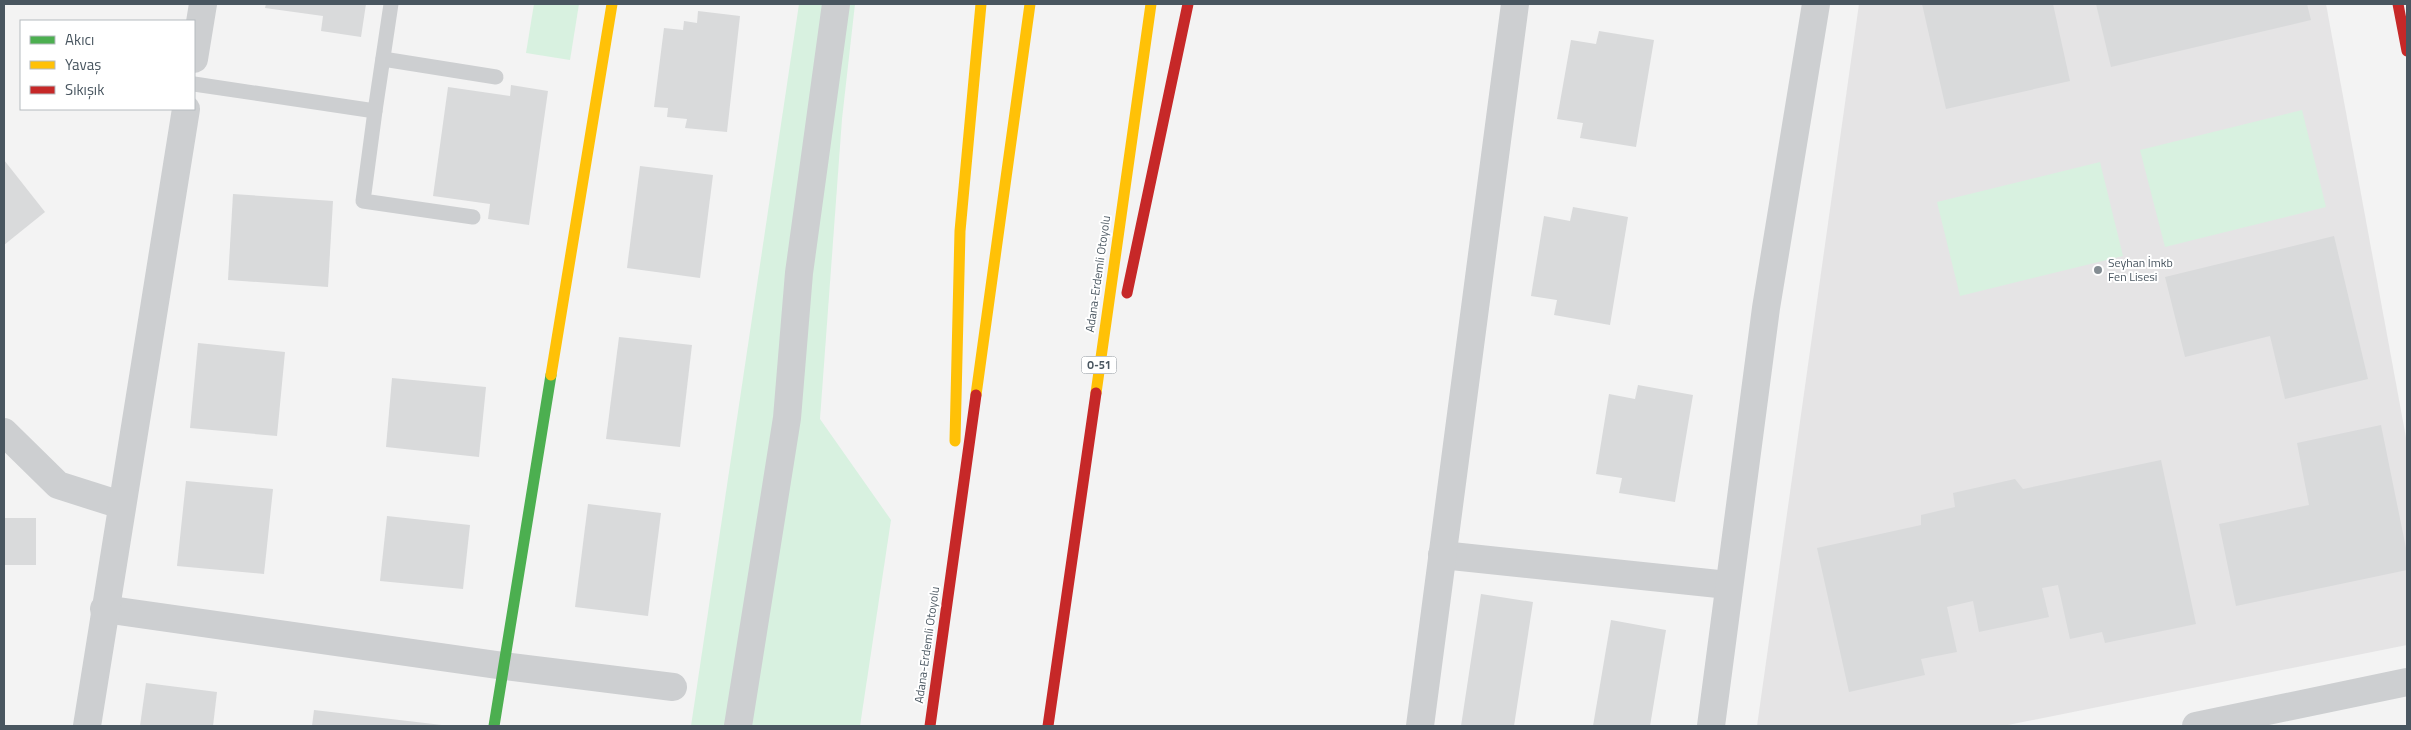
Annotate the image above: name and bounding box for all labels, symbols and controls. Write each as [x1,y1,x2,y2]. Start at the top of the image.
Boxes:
legend [20,20,195,110]
text: Akıcı [65,28,94,51]
text: Yavaş [65,53,101,76]
text: Sıkışık [65,78,104,101]
street label: Adana-Erdemli Otoyolu [1080,214,1115,334]
place label: Seyhan İmkb Fen Lisesi [2108,253,2173,286]
marker: Seyhan İmkb Fen Lisesi [2092,264,2104,276]
road number: O-51 [1082,356,1116,374]
street label: Adana-Erdemli Otoyolu [909,585,944,705]

